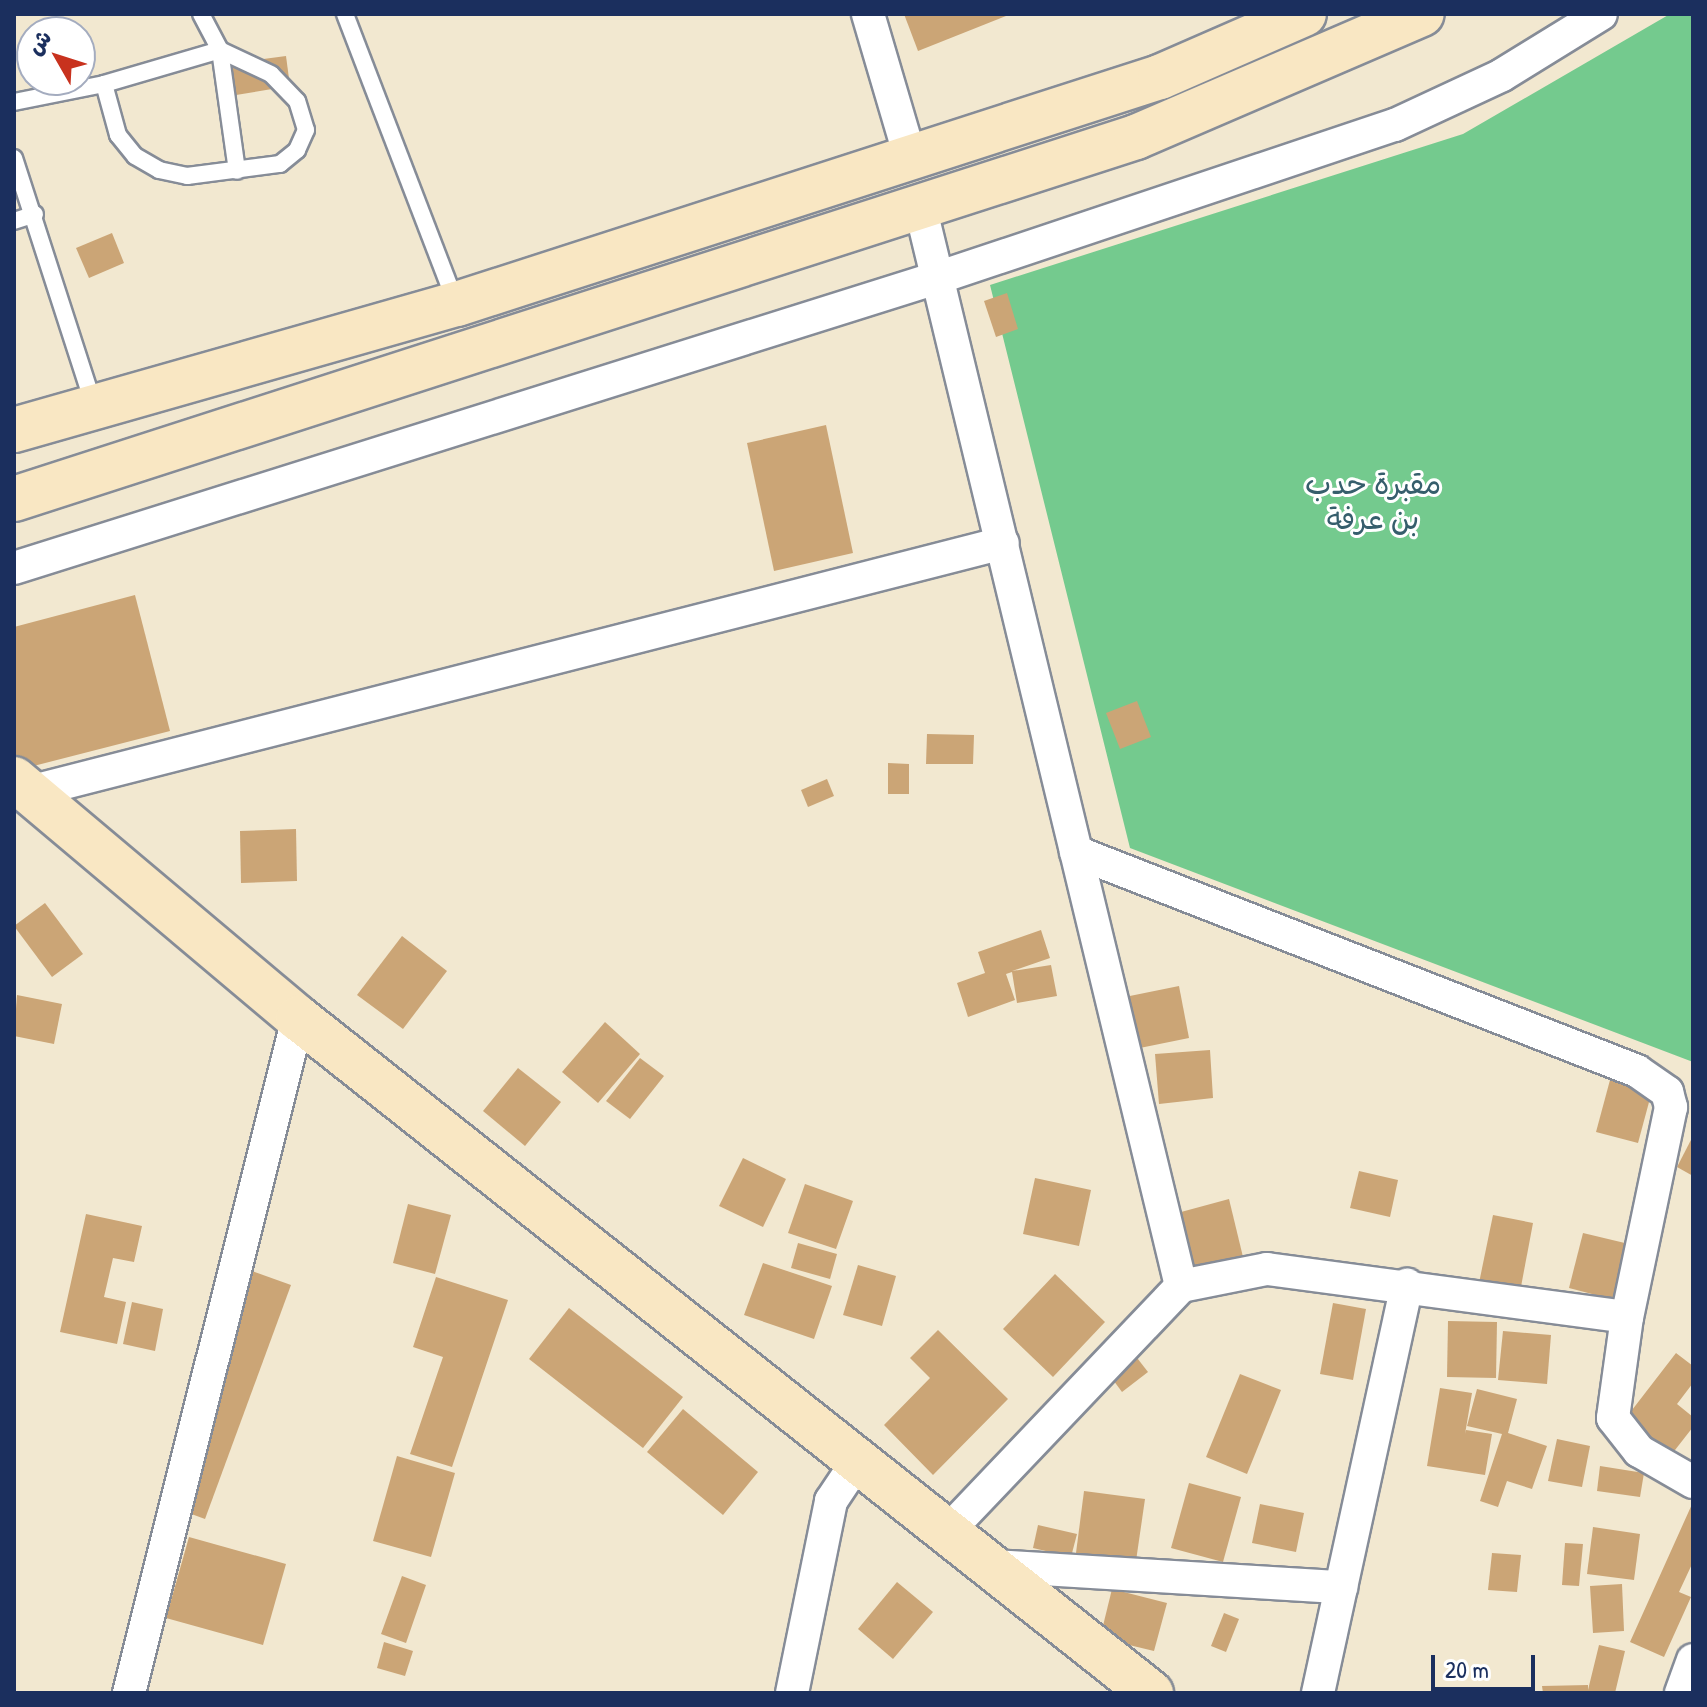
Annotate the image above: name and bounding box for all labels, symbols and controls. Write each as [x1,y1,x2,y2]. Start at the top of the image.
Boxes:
north arrow [16,16,96,96]
text: ش [20,23,58,61]
park label: مقبرة حدب بن عرفة [1305,465,1441,536]
scale bar [1435,1639,1539,1689]
text: 20 m [1445,1653,1489,1685]

